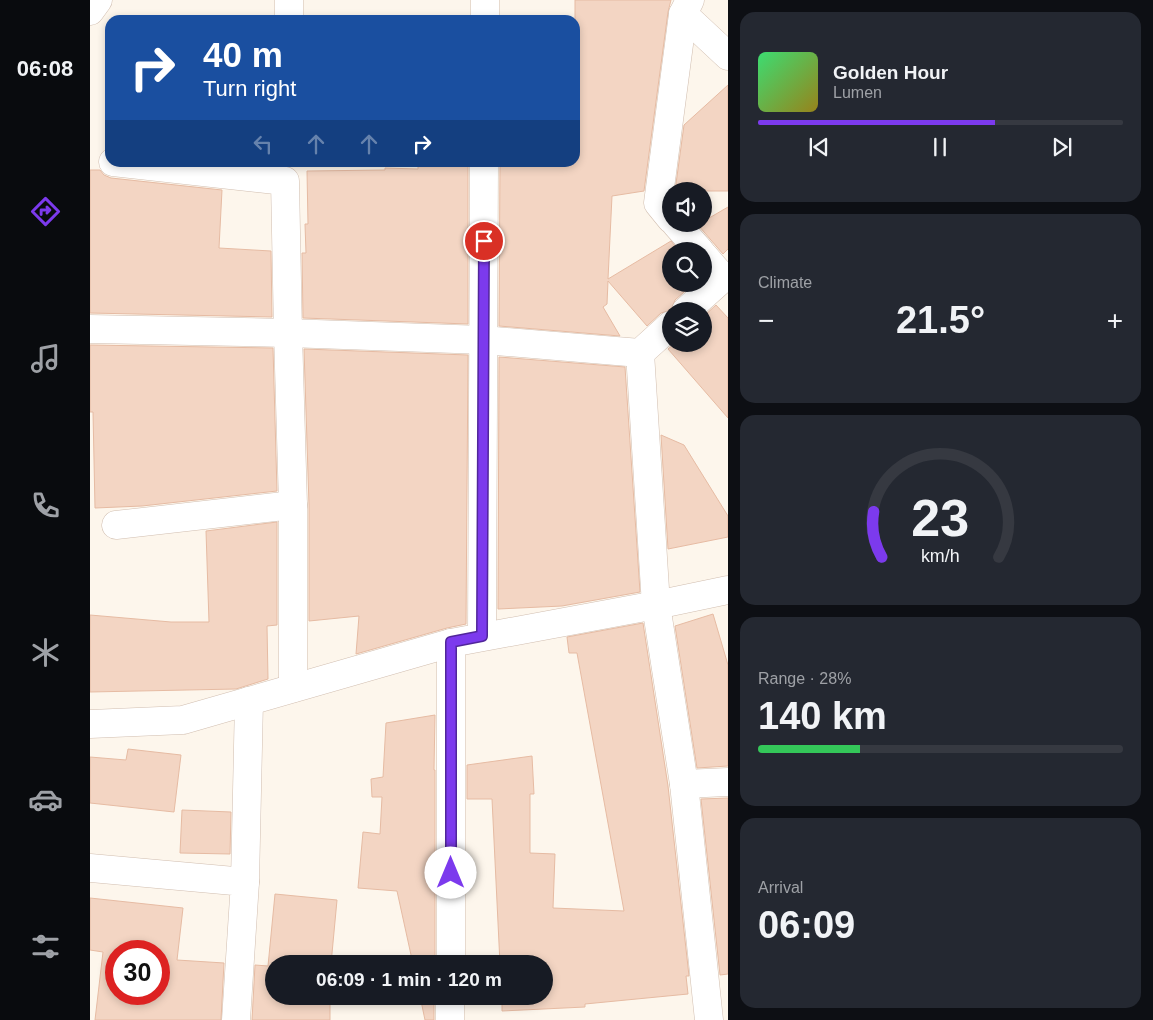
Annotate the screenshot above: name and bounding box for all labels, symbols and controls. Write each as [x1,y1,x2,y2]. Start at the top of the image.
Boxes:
icon: right [120,35,185,100]
text: 40 m [203,35,283,74]
text: 06:08 [17,56,73,81]
text: Golden Hour [833,62,948,83]
text: Turn right [203,76,296,101]
text: Lumen [833,84,882,101]
icon: left [249,130,277,158]
icon: ahead [302,130,330,158]
icon: ahead [355,130,383,158]
icon: right [408,130,436,158]
icon: previous [805,133,833,161]
icon: pause [926,133,954,161]
icon: next [1048,133,1076,161]
map controls [662,182,712,352]
button: sound [662,182,712,232]
icon: directions [28,194,63,229]
pin [463,220,505,262]
icon: arrive [470,227,498,255]
button: search [662,242,712,292]
text: Climate [758,274,812,291]
text: 21.5° [896,299,985,341]
button: layers [662,302,712,352]
text: − [758,305,774,336]
text: + [1107,305,1123,336]
icon: music [28,341,63,376]
icon: phone [28,488,63,523]
text: 23 [912,489,969,547]
text: km/h [921,546,960,566]
icon: climate [28,635,63,670]
text: Range · 28% [758,670,851,687]
text: 140 km [758,695,887,737]
icon: car [28,782,63,817]
position arrow [424,846,476,898]
text: Arrival [758,879,803,896]
text: 06:09 [758,904,855,946]
icon: filters [28,929,63,964]
speed limit sign: 30 [105,940,170,1005]
text: 06:09 · 1 min · 120 m [316,969,502,990]

